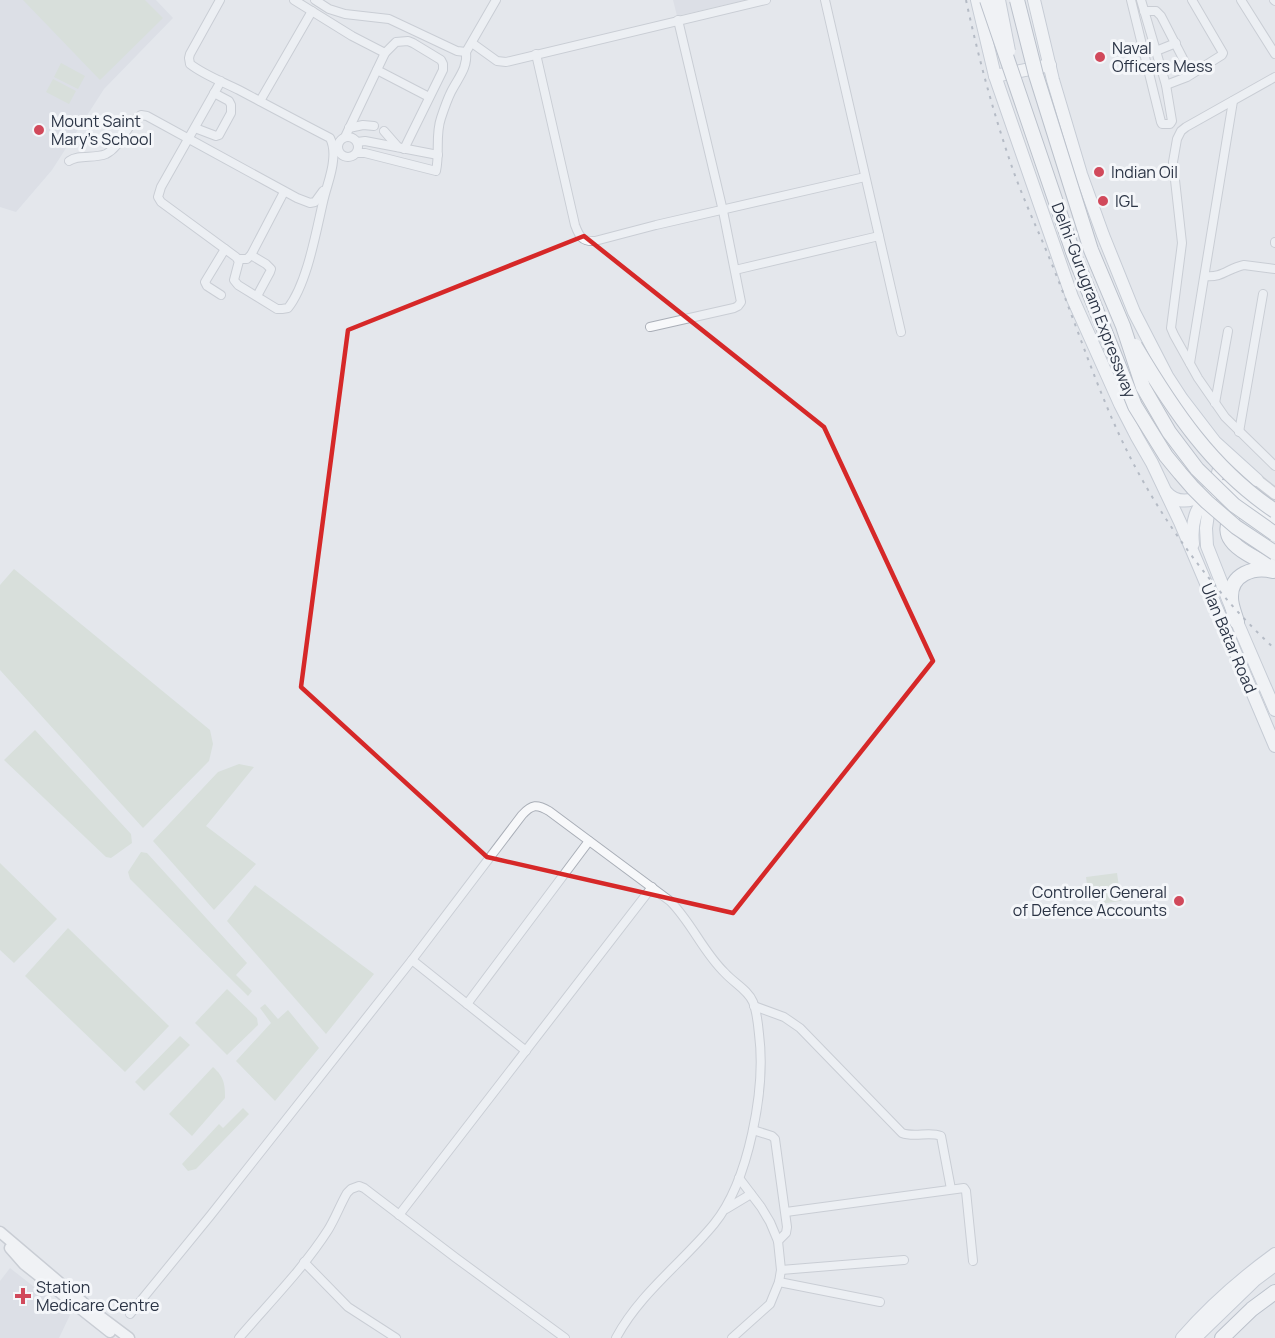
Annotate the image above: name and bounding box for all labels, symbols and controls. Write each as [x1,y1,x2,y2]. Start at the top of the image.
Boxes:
place label: Naval Officers Mess [1112,37,1213,77]
marker: Naval Officers Mess [1093,50,1107,64]
place label: Mount Saint Mary's School [51,110,152,150]
marker: Mount Saint Mary's School [32,123,46,137]
place label: Indian Oil [1111,161,1178,183]
marker: Indian Oil [1092,165,1106,179]
place label: IGL [1115,190,1138,212]
marker: IGL [1096,194,1110,208]
street label: Delhi-Gurugram Expressway [1047,199,1142,401]
street label: Ulan Batar Road [1196,580,1262,696]
place label: Controller General of Defence Accounts [1013,881,1167,921]
marker: Controller General of Defence Accounts [1172,894,1186,908]
place label: Station Medicare Centre [36,1276,159,1316]
marker: Station Medicare Centre [14,1287,32,1305]

